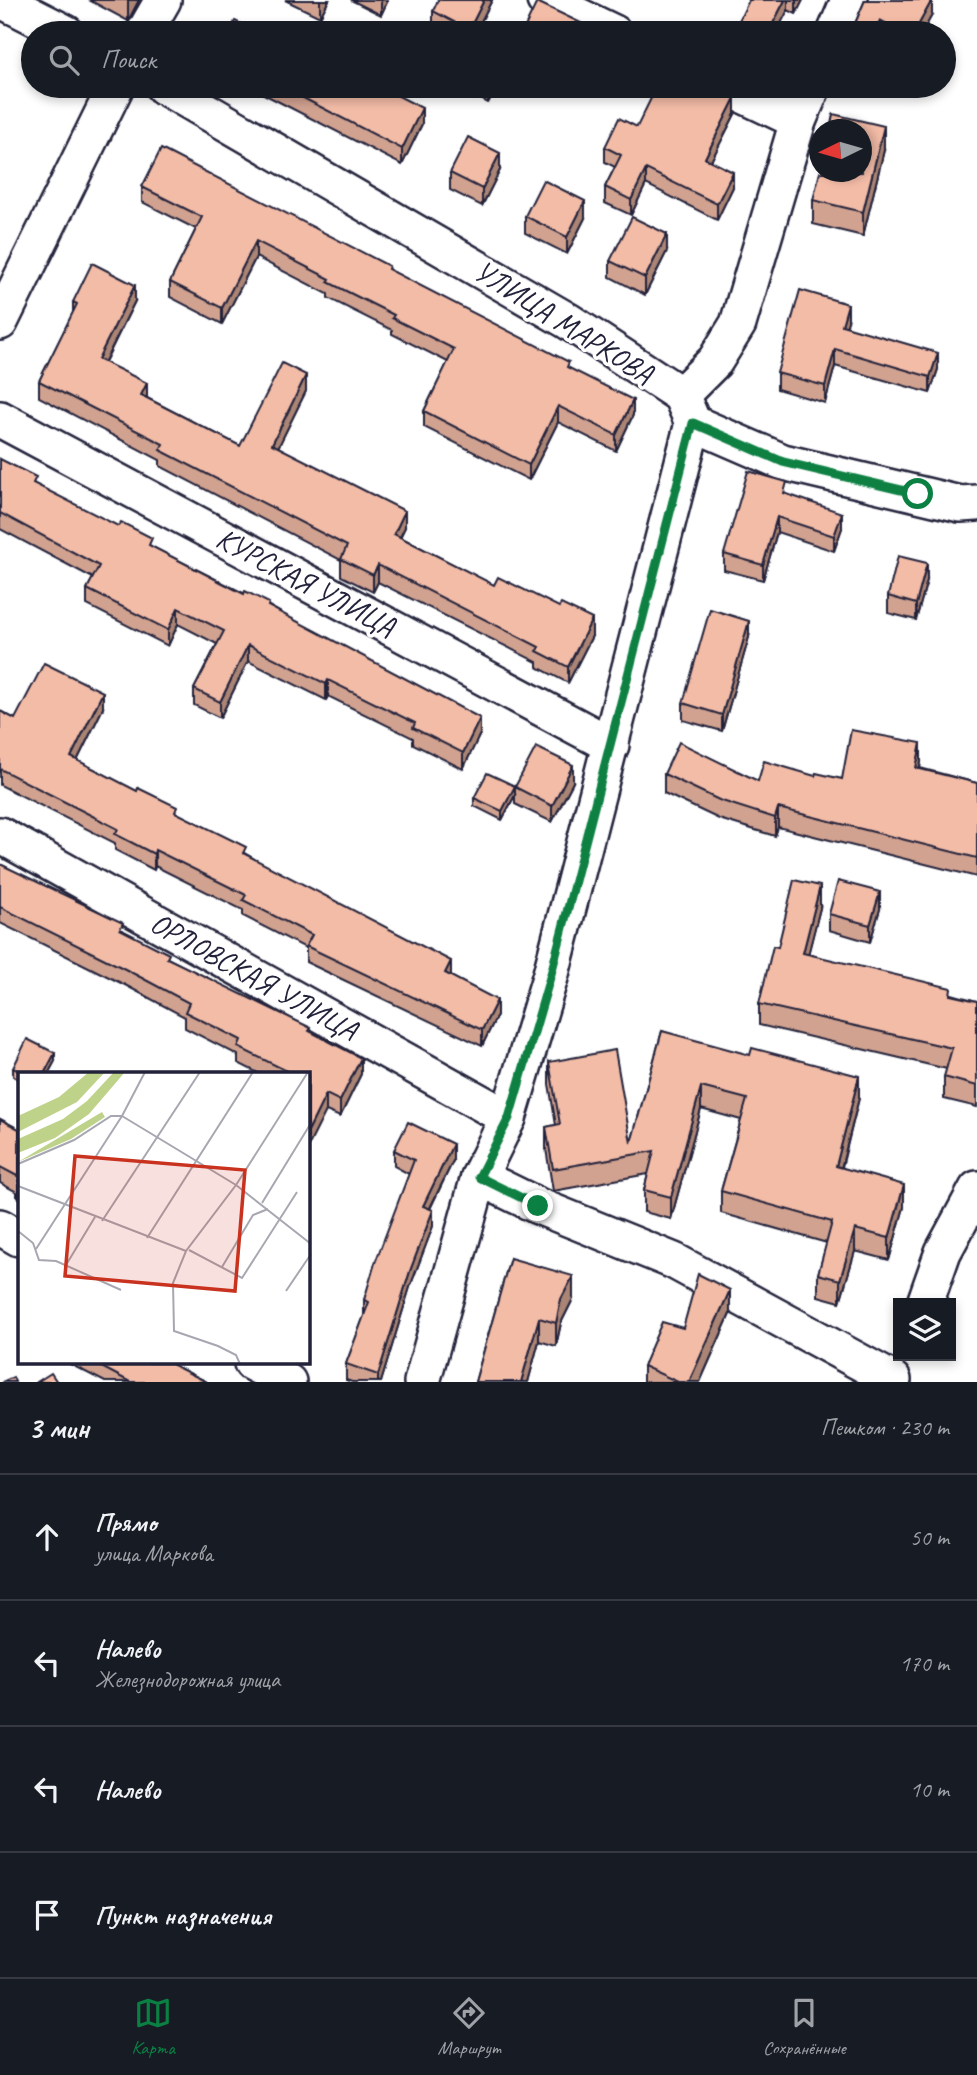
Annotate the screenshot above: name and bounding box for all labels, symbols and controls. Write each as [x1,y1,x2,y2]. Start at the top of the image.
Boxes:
search box [21,21,956,98]
icon: search [45,41,83,79]
text: Поиск [101,43,156,76]
north arrow [809,119,872,182]
street label: УЛИЦА МАРКОВА [467,252,661,393]
route start [902,478,933,509]
street label: КУРСКАЯ УЛИЦА [210,519,403,646]
street label: ОРЛОВСКАЯ УЛИЦА [144,903,366,1050]
inset map [18,1072,310,1364]
route end [522,1190,553,1221]
map controls [893,1298,956,1361]
button: layers [893,1298,956,1361]
text: 3 мин [28,1409,89,1447]
text: Пешком · 230 m [821,1413,949,1442]
text: Прямо [95,1506,157,1539]
icon: ahead [28,1518,66,1556]
text: 50 m [910,1523,949,1552]
text: улица Маркова [95,1539,213,1568]
text: Налево [95,1632,161,1665]
icon: left [28,1644,66,1682]
text: 170 m [900,1649,949,1678]
text: Железнодорожная улица [95,1665,280,1694]
icon: left [28,1770,66,1808]
text: Налево [95,1773,161,1806]
text: 10 m [910,1775,949,1804]
icon: arrive [28,1896,66,1934]
text: Пункт назначения [95,1899,271,1932]
tab: Карта [131,1994,175,2060]
tab: Маршрут [438,1994,500,2060]
tab: Сохранённые [763,1994,846,2060]

